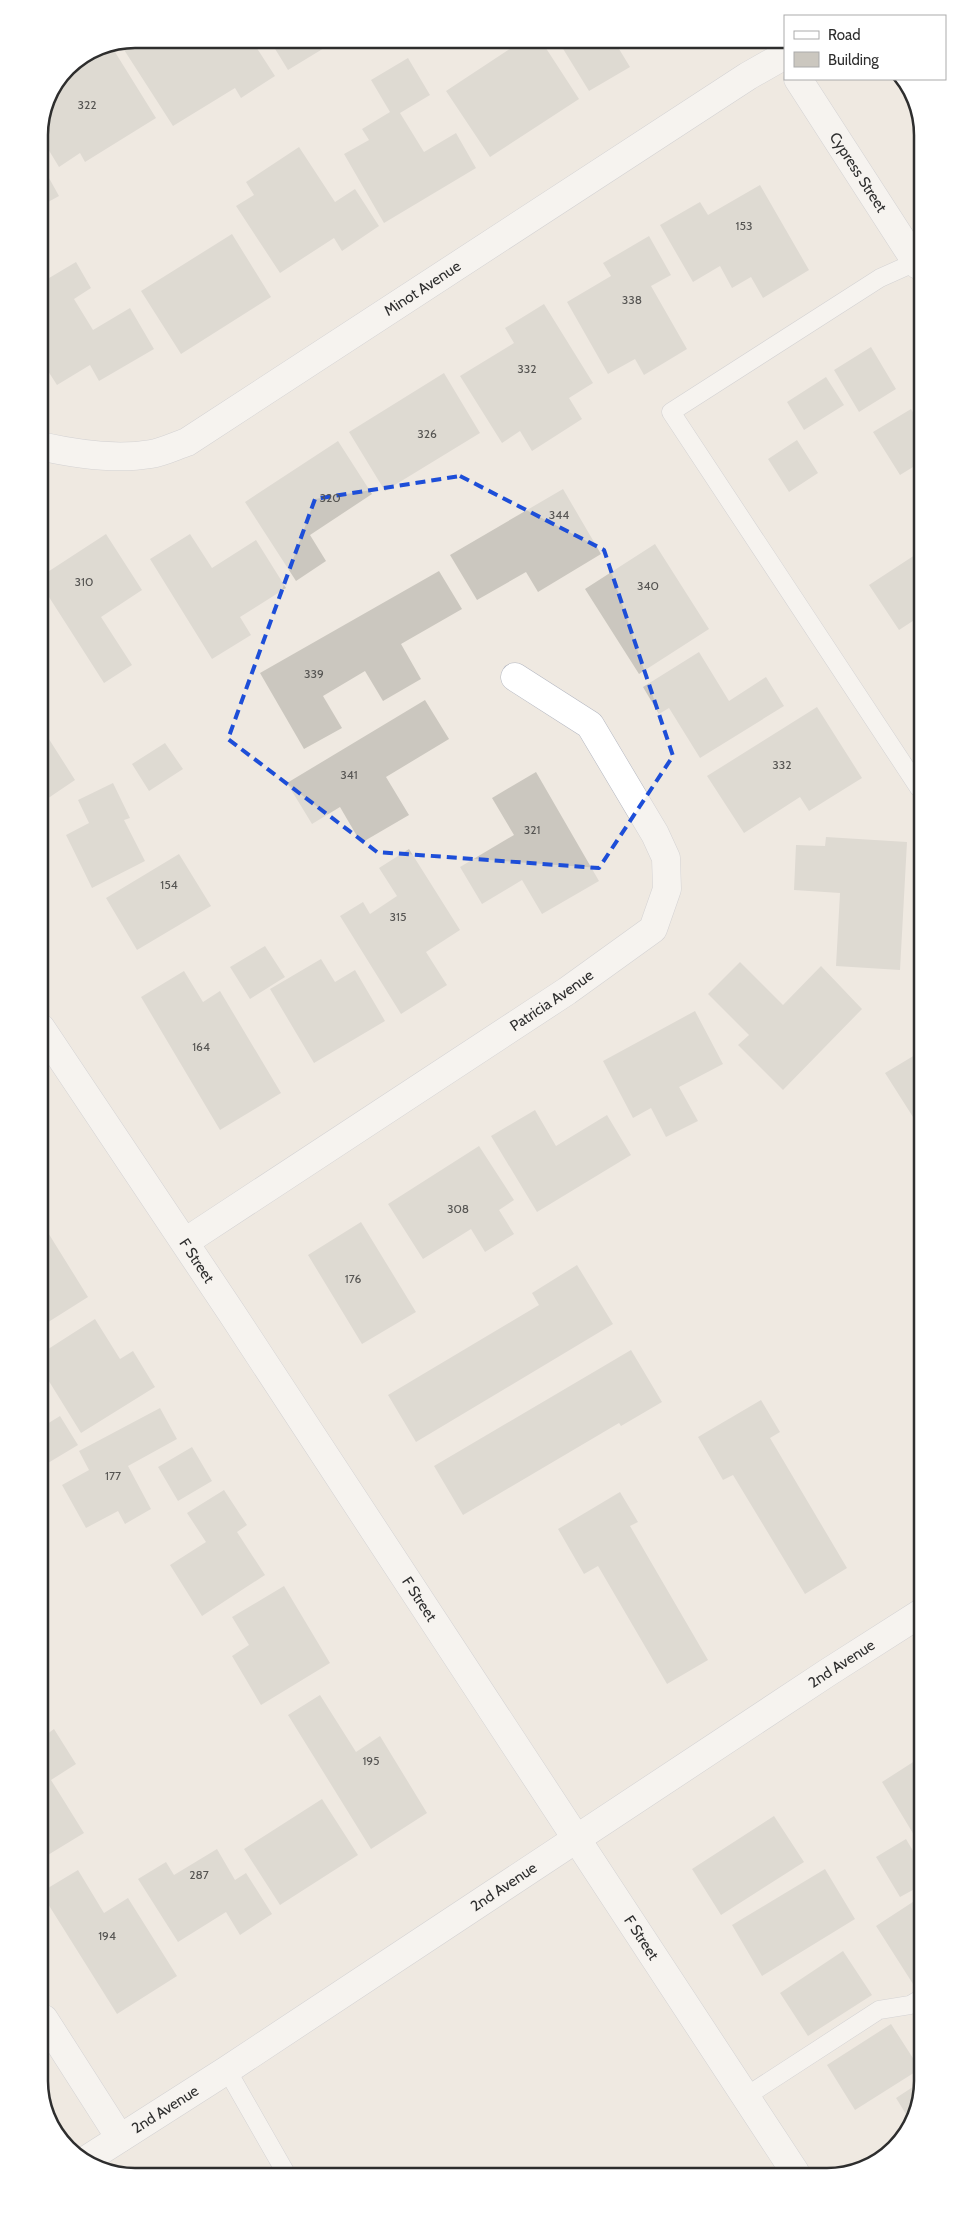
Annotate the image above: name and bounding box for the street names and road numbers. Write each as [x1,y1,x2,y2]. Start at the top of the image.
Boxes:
street label: Cypress Street [826,129,891,216]
street label: Minot Avenue [381,257,464,320]
street label: Patricia Avenue [507,966,597,1035]
street label: F Street [175,1235,218,1286]
street label: F Street [398,1573,440,1625]
street label: 2nd Avenue [805,1636,879,1692]
street label: 2nd Avenue [467,1858,540,1915]
street label: F Street [620,1912,663,1964]
street label: 2nd Avenue [129,2081,202,2137]

